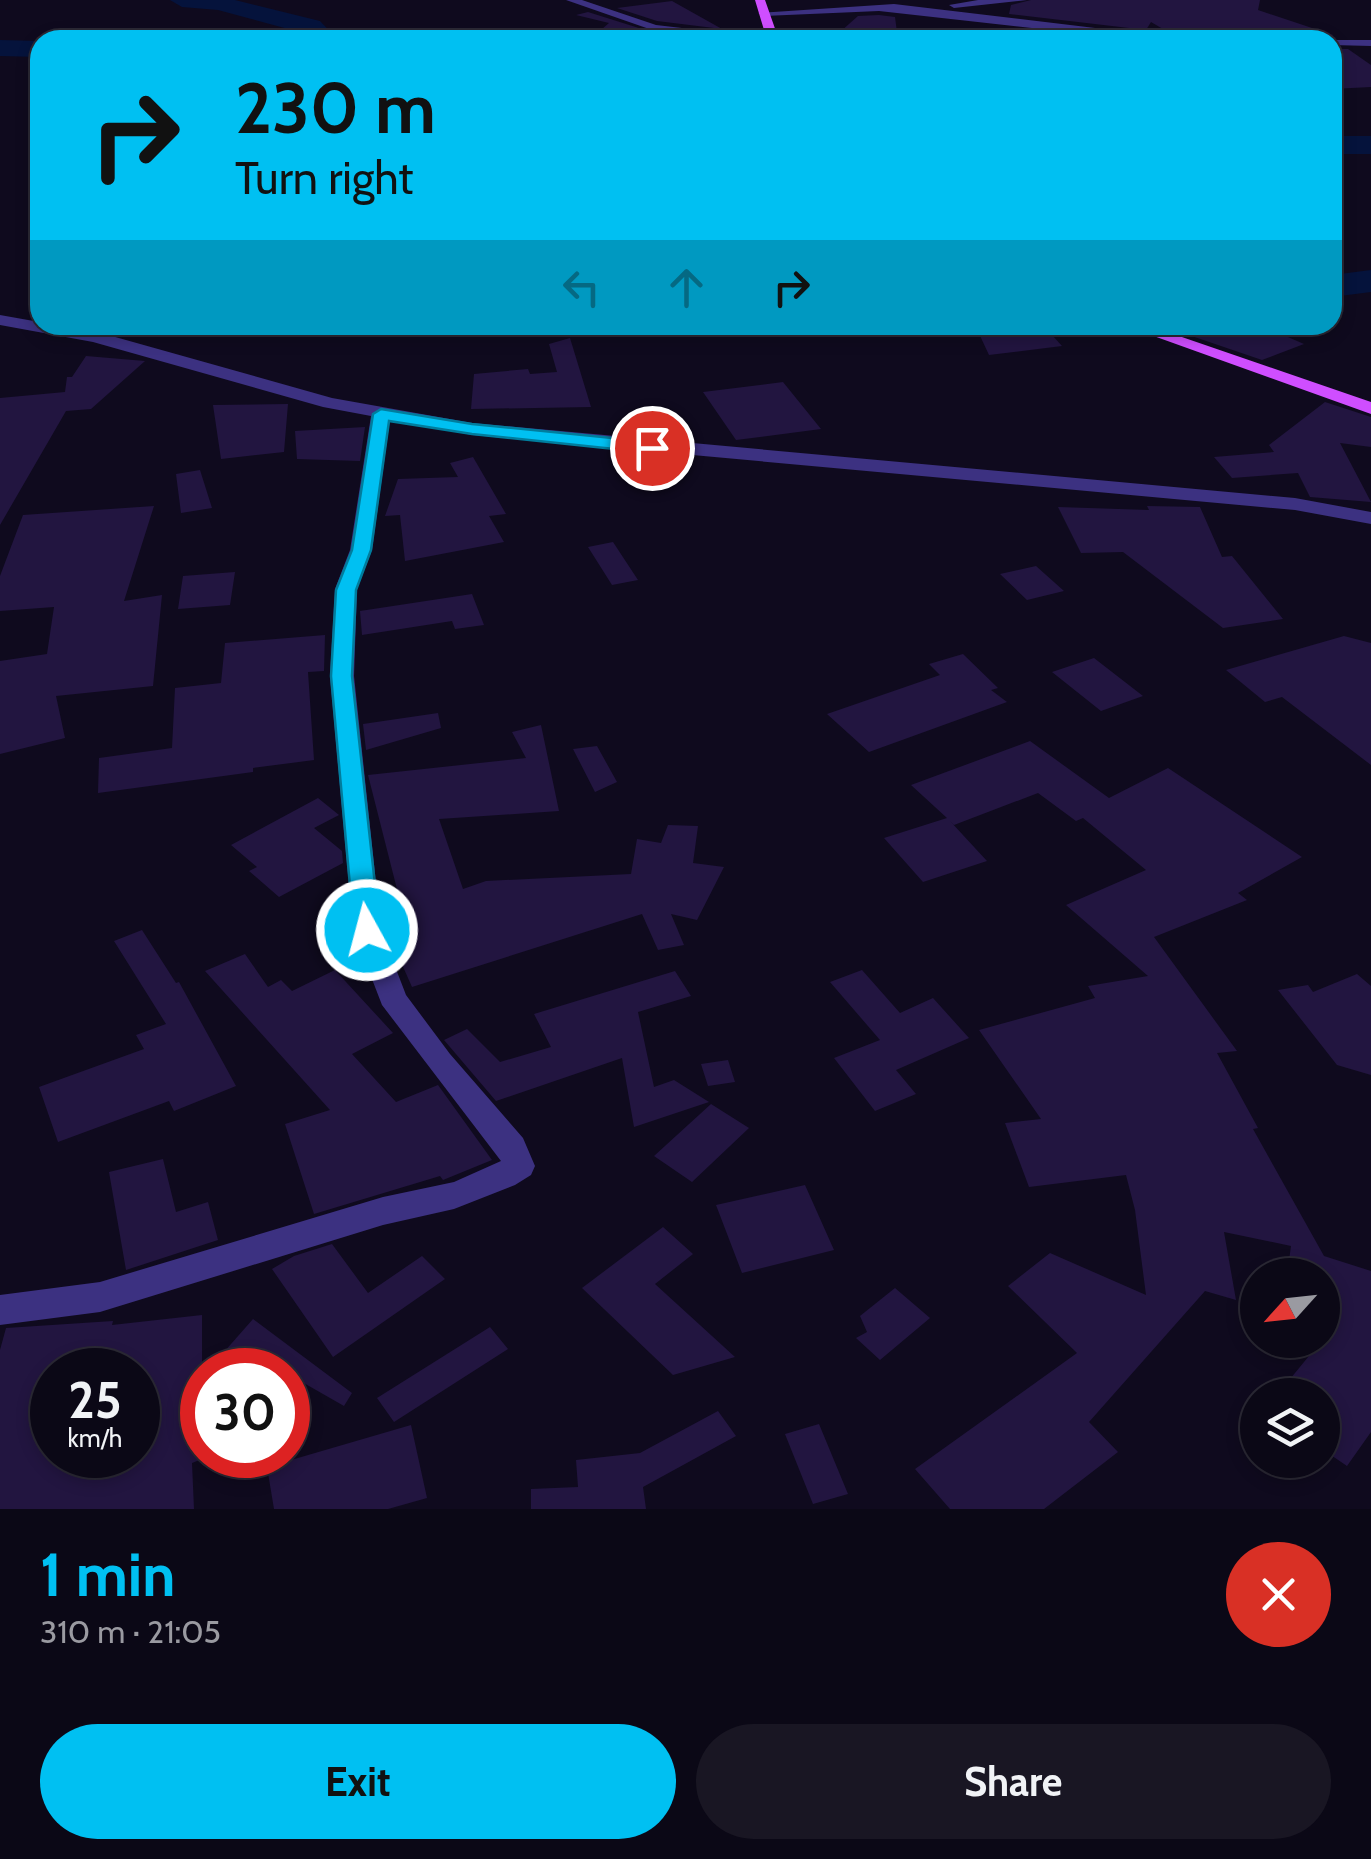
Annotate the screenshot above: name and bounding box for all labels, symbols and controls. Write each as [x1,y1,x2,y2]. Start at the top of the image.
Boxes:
text: 230 m [235,65,436,151]
icon: right [70,70,200,200]
text: Turn right [235,151,414,205]
icon: left [554,260,609,315]
icon: ahead [659,260,714,315]
icon: right [764,260,819,315]
pin [610,406,695,491]
icon: arrive [625,421,680,476]
position arrow [315,878,419,982]
north arrow [1240,1258,1340,1358]
map controls [1240,1258,1340,1478]
speed limit sign: 30 [180,1348,310,1478]
text: 25 [68,1370,122,1431]
button: layers [1240,1378,1340,1478]
text: km/h [68,1423,122,1453]
text: 1 min [40,1538,175,1611]
button: close [1226,1542,1331,1647]
text: 310 m · 21:05 [40,1612,221,1651]
button: Exit [40,1724,676,1839]
button: Share [696,1724,1331,1839]

